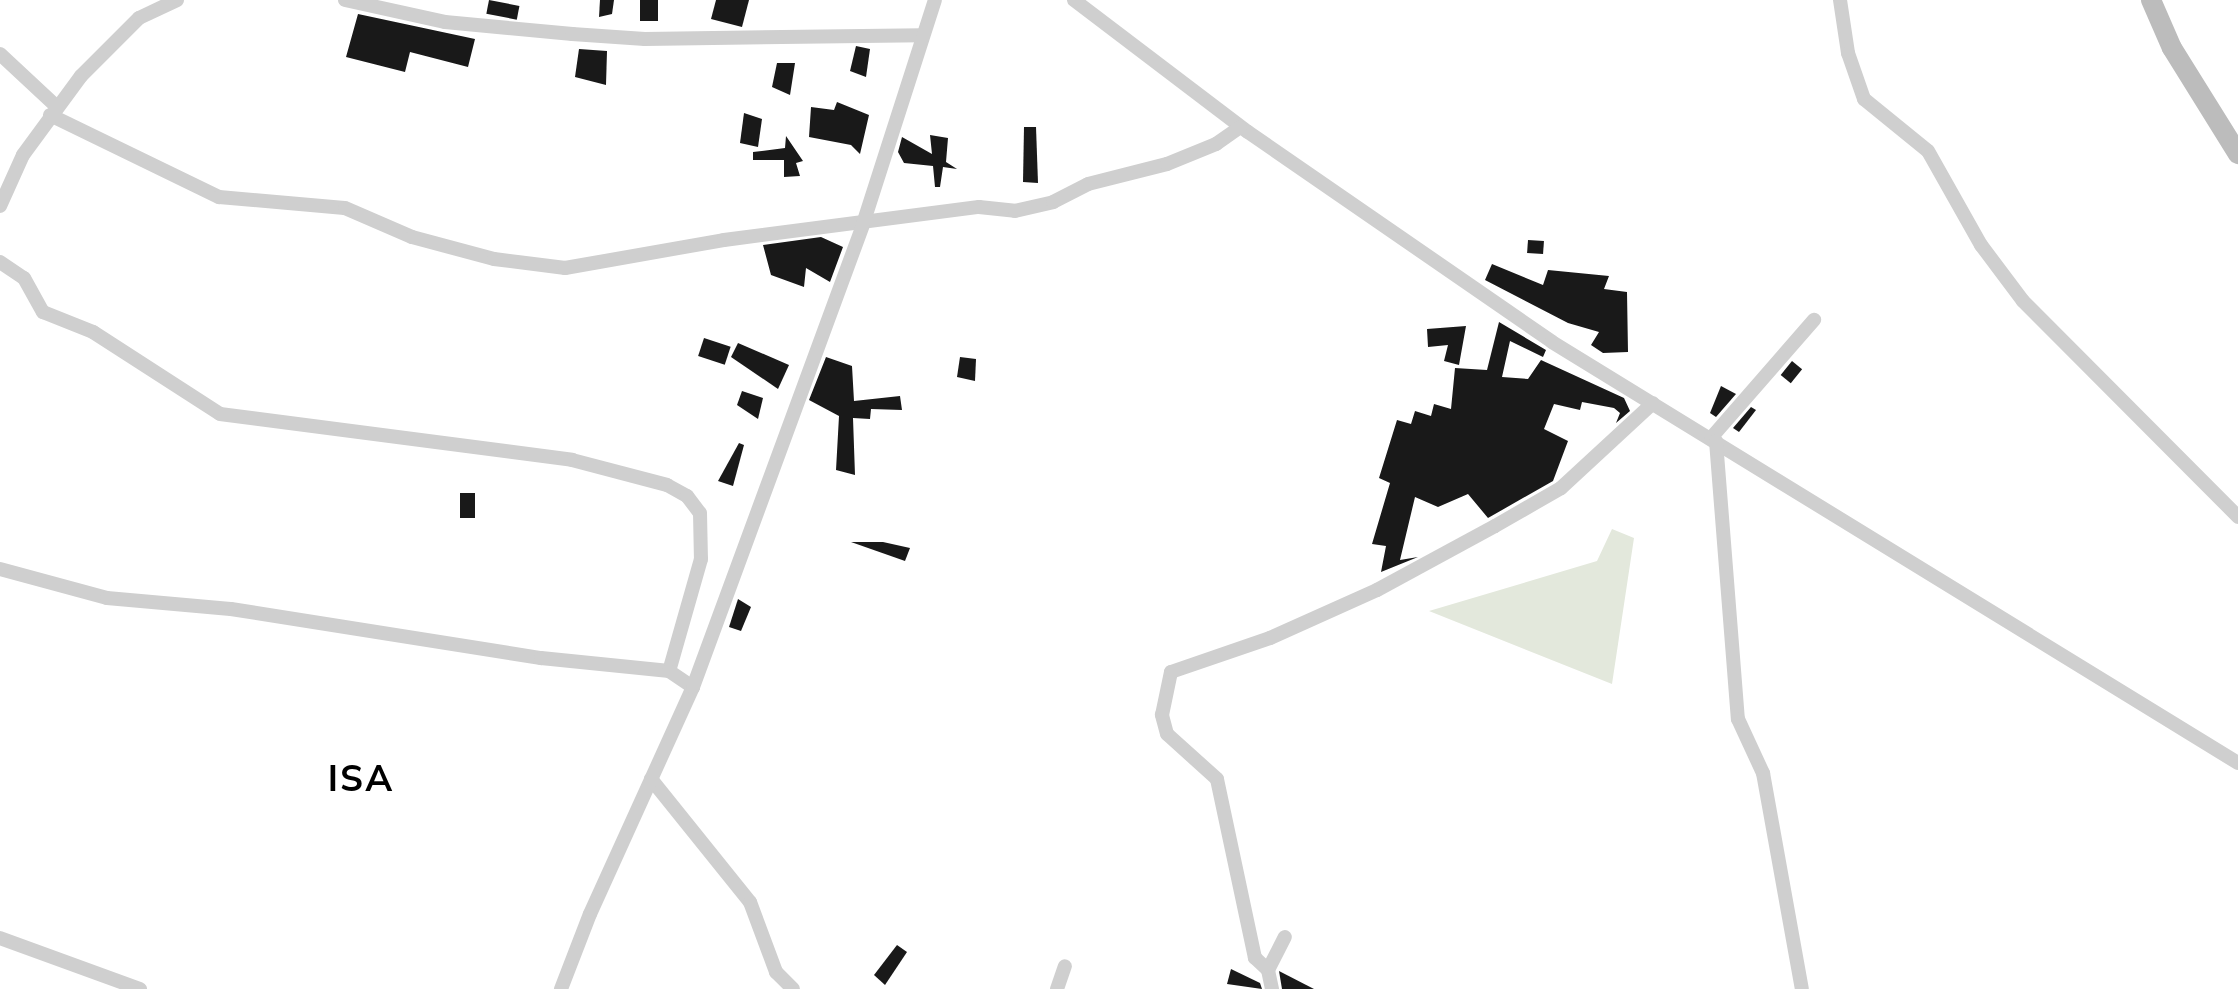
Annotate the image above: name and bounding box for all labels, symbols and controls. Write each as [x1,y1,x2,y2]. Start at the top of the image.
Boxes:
district label: ISA [328,756,394,800]

